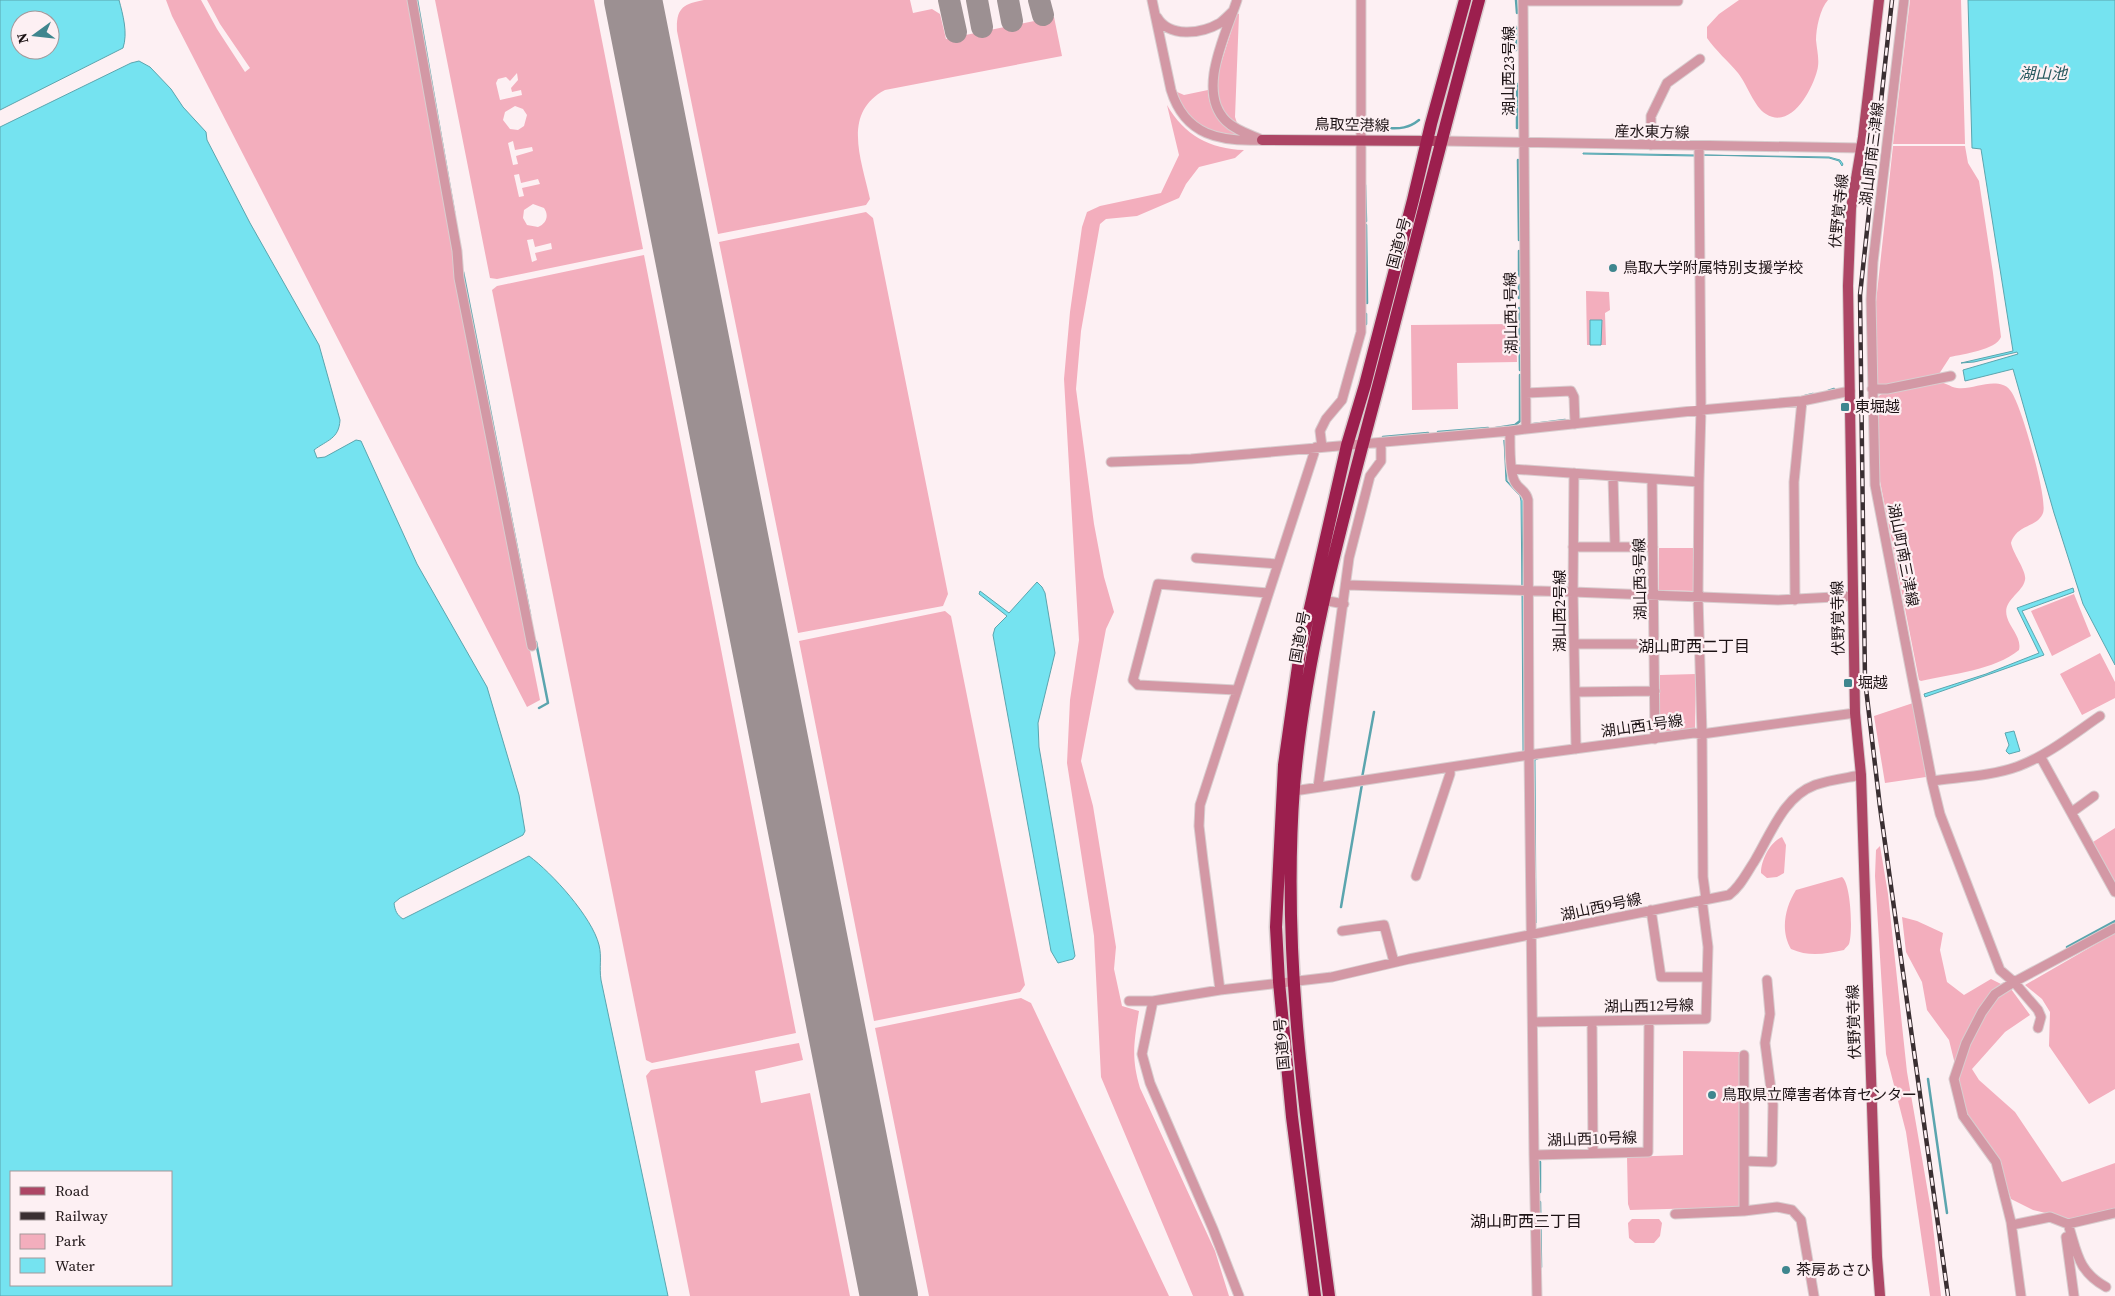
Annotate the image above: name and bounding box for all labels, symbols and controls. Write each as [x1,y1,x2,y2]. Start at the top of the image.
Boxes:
north arrow [10,10,60,60]
street label: 湖山西23号線 [1498,26,1519,116]
text: N [11,31,33,46]
water label: 湖山池 [2019,62,2069,84]
street label: 湖山町南三津線 [1855,101,1888,207]
street label: 鳥取空港線 [1314,113,1390,136]
street label: 産水東方線 [1614,120,1690,143]
street label: 伏野覚寺線 [1824,173,1853,249]
street label: 国道9号 [1382,215,1415,271]
place label: 鳥取大学附属特別支援学校 [1623,257,1803,278]
marker: 鳥取大学附属特別支援学校 [1607,262,1619,274]
street label: 湖山西1号線 [1499,272,1522,354]
place label: 東堀越 [1855,396,1900,417]
marker: 東堀越 [1839,401,1851,413]
street label: 湖山町南三津線 [1883,501,1924,608]
street label: 湖山西3号線 [1628,538,1651,620]
street label: 湖山西2号線 [1549,570,1570,652]
street label: 伏野覚寺線 [1826,580,1849,656]
street label: 国道9号 [1285,609,1314,665]
district label: 湖山町西二丁目 [1638,635,1750,657]
place label: 堀越 [1858,672,1888,693]
marker: 堀越 [1842,677,1854,689]
street label: 湖山西1号線 [1600,709,1684,742]
street label: 湖山西9号線 [1558,888,1643,925]
street label: 伏野覚寺線 [1842,984,1865,1060]
street label: 湖山西12号線 [1604,994,1694,1017]
street label: 国道9号 [1269,1017,1294,1071]
place label: 鳥取県立障害者体育センター [1722,1084,1917,1105]
marker: 鳥取県立障害者体育センター [1706,1089,1718,1101]
street label: 湖山西10号線 [1547,1126,1637,1151]
legend [10,1171,172,1286]
text: Road [55,1180,89,1201]
text: Railway [55,1205,108,1226]
district label: 湖山町西三丁目 [1470,1210,1582,1232]
text: Park [55,1230,87,1251]
text: Water [55,1255,96,1276]
place label: 茶房あさひ [1796,1259,1871,1280]
marker: 茶房あさひ [1780,1264,1792,1276]

